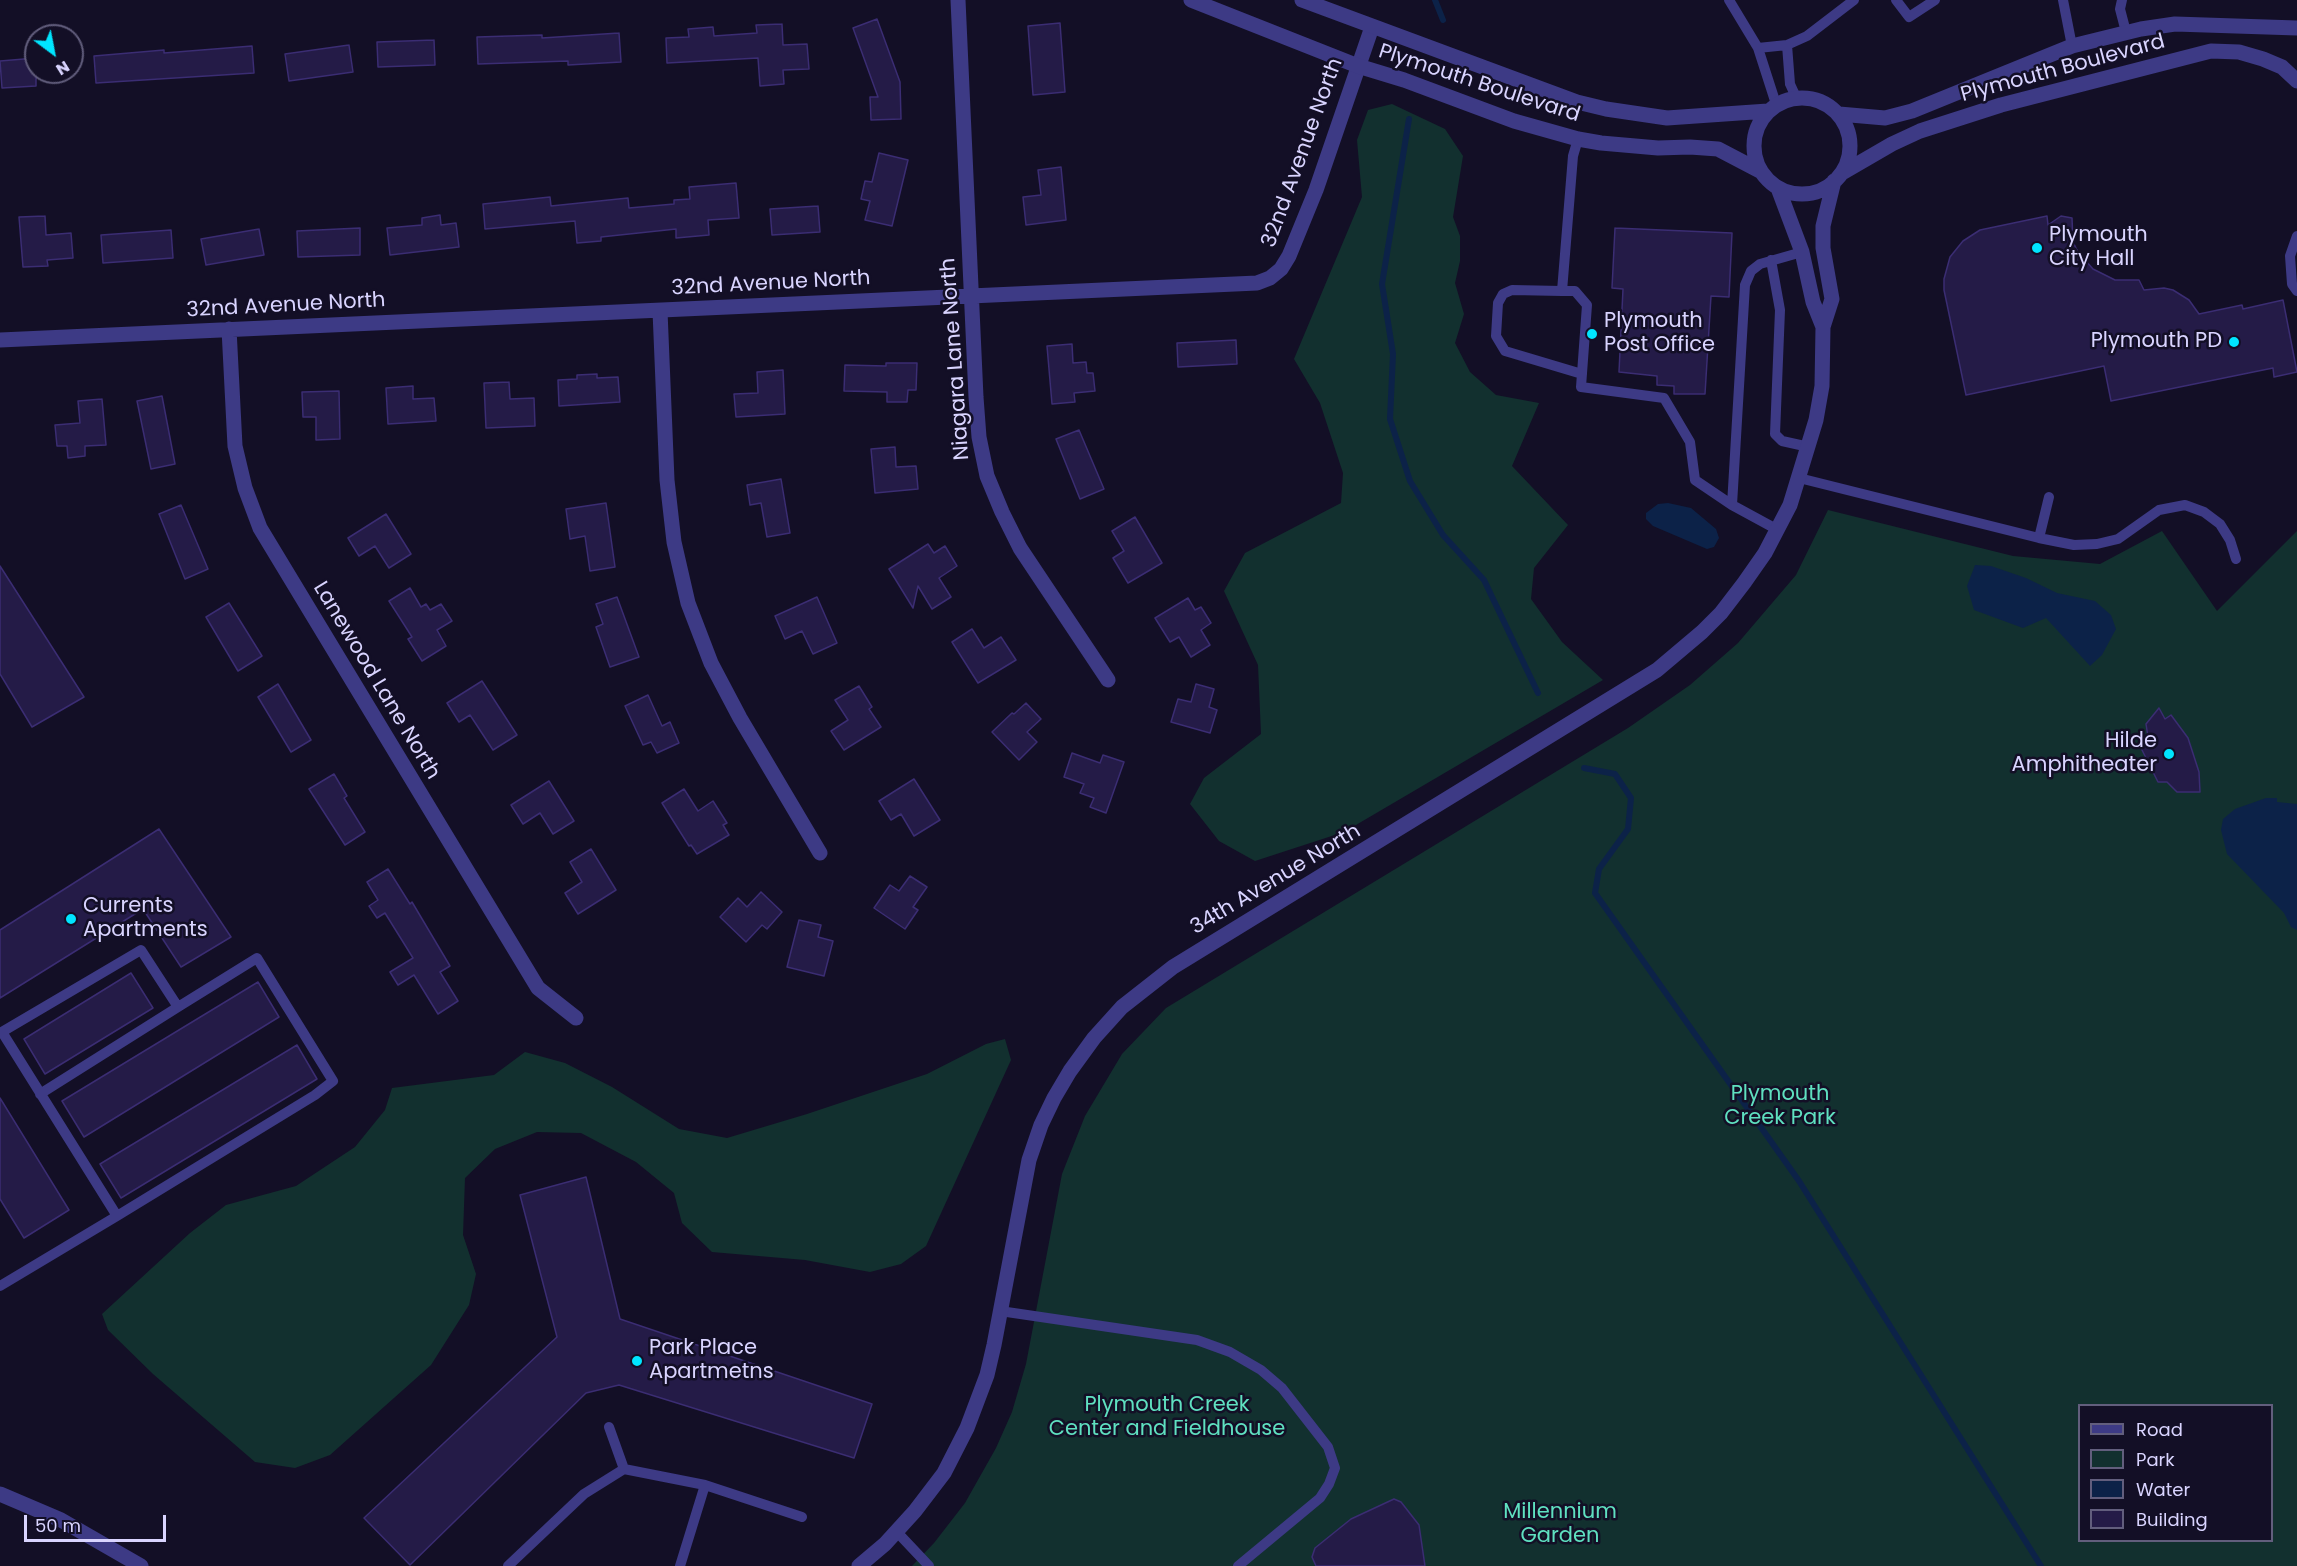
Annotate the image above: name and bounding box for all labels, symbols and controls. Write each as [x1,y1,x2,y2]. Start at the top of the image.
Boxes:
north arrow [24,24,84,84]
street label: Plymouth Boulevard [1958,30,2168,108]
street label: Plymouth Boulevard [1375,40,1583,128]
text: N [52,55,74,81]
street label: 32nd Avenue North [1257,55,1349,251]
place label: Plymouth City Hall [2049,223,2148,273]
marker: Plymouth City Hall [2030,241,2044,255]
street label: Niagara Lane North [936,257,976,461]
street label: 32nd Avenue North [671,266,871,302]
street label: 32nd Avenue North [186,288,386,324]
place label: Plymouth Post Office [1604,309,1715,359]
marker: Plymouth Post Office [1585,327,1599,341]
place label: Plymouth PD [2091,329,2222,355]
marker: Plymouth PD [2227,335,2241,349]
street label: Lanewood Lane North [307,578,445,784]
place label: Hilde Amphitheater [2012,729,2157,779]
marker: Hilde Amphitheater [2162,747,2176,761]
street label: 34th Avenue North [1186,819,1366,941]
place label: Currents Apartments [83,894,208,944]
marker: Currents Apartments [64,912,78,926]
park label: Plymouth Creek Park [1724,1082,1836,1132]
place label: Park Place Apartmetns [649,1336,774,1386]
marker: Park Place Apartmetns [630,1354,644,1368]
park label: Plymouth Creek Center and Fieldhouse [1049,1393,1285,1443]
legend [2078,1404,2273,1542]
text: Road [2136,1417,2183,1442]
text: Park [2136,1447,2175,1472]
text: Water [2136,1477,2190,1502]
park label: Millennium Garden [1503,1500,1617,1550]
scale bar [27,1503,170,1541]
text: Building [2136,1507,2208,1532]
text: 50 m [35,1513,81,1538]

